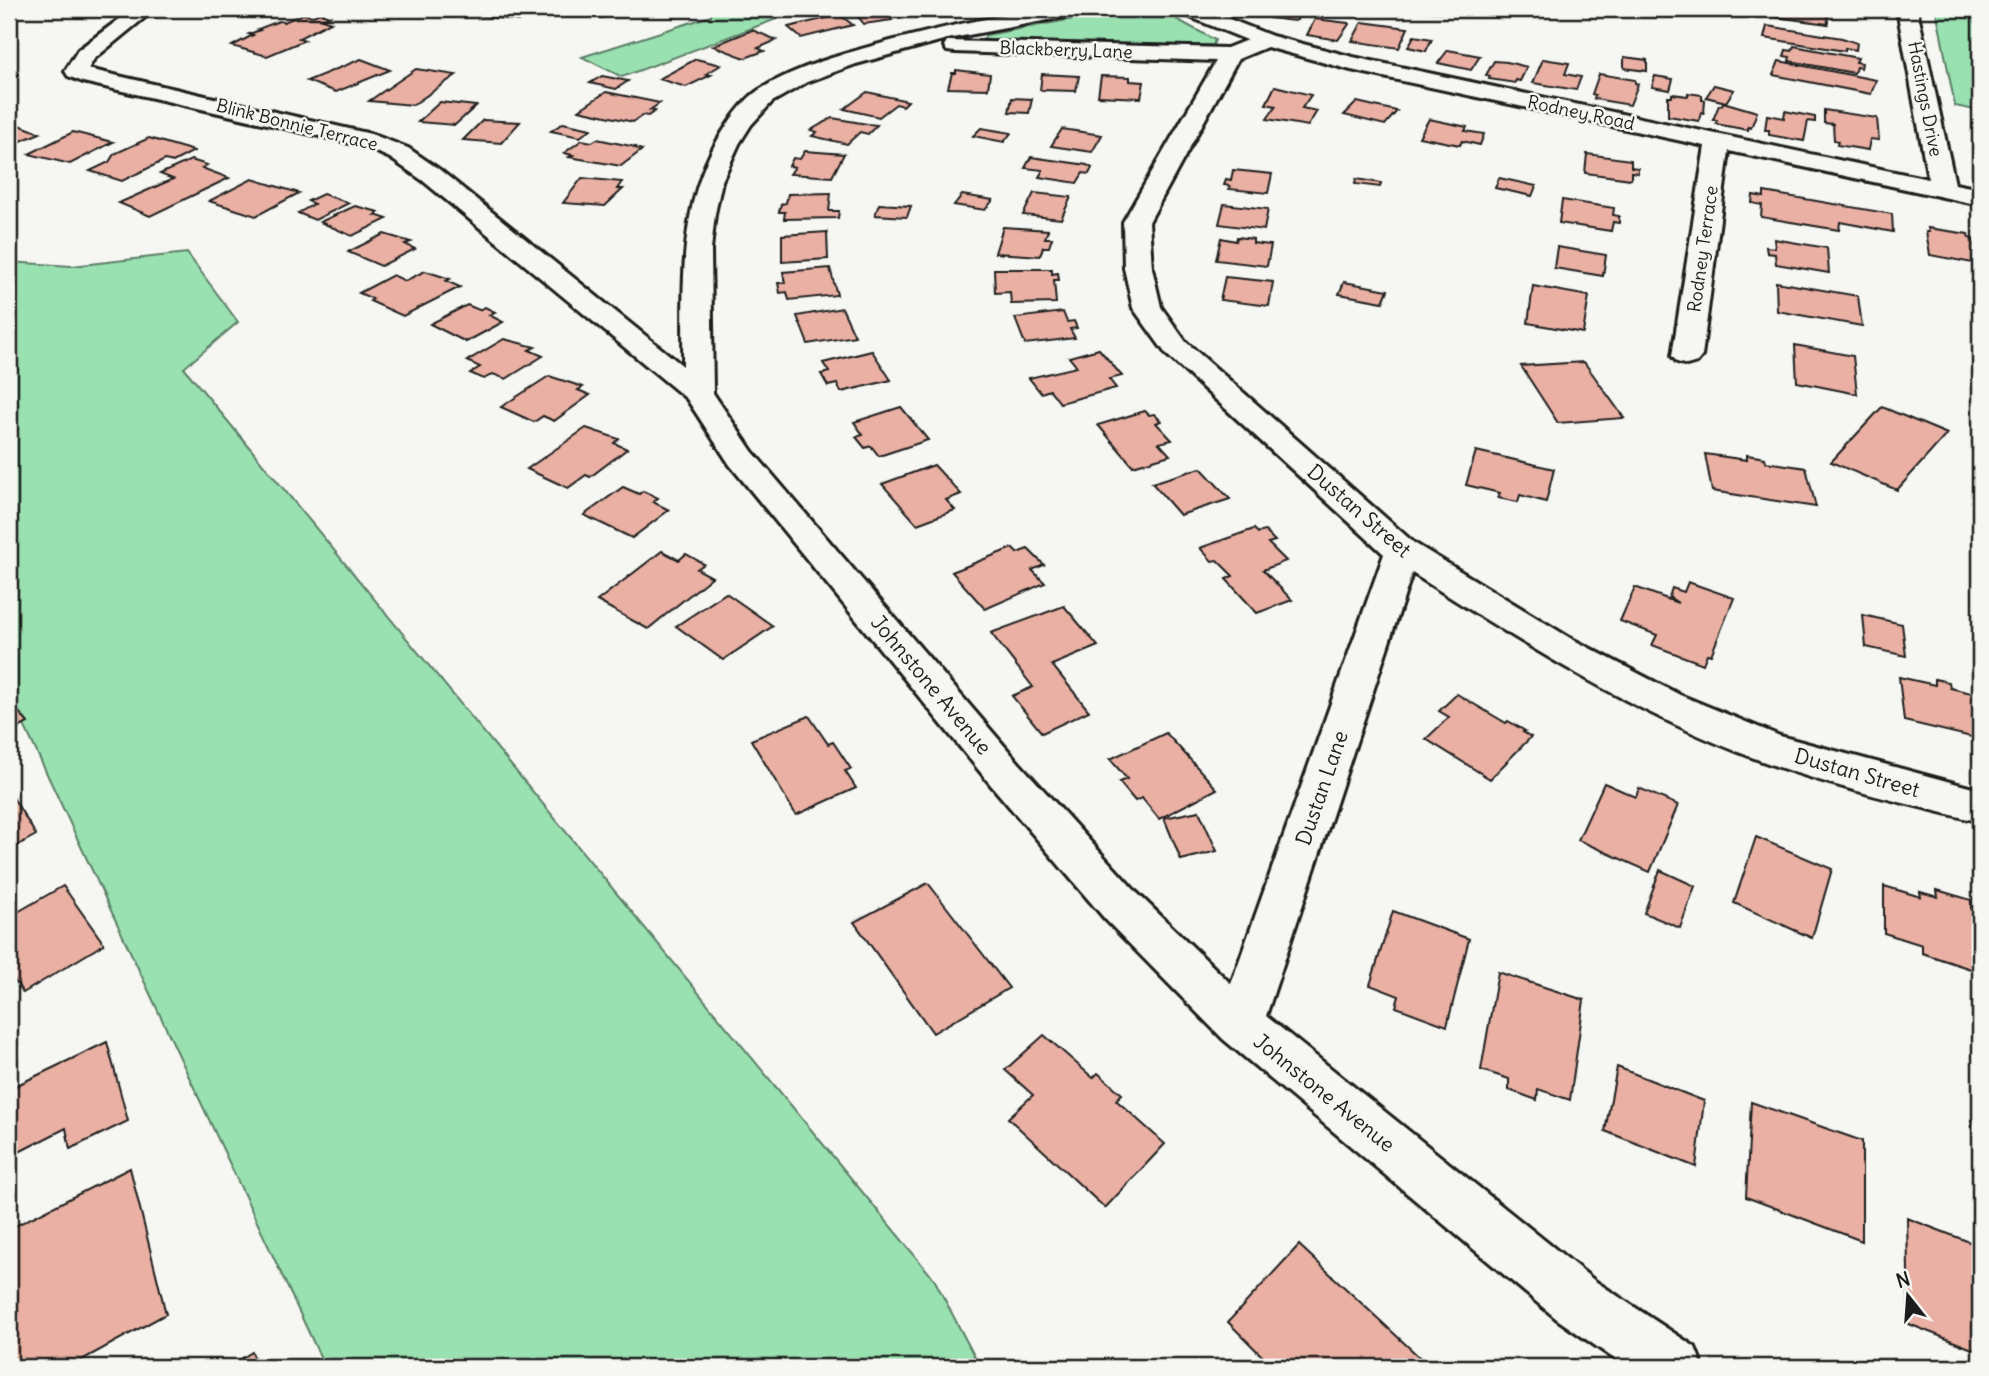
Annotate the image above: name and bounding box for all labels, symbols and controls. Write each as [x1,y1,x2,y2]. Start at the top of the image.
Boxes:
street label: Blackberry Lane [999,36,1133,63]
street label: Hastings Drive [1903,39,1948,159]
street label: Rodney Road [1525,90,1637,135]
street label: Blink Bonnie Terrace [214,93,380,156]
street label: Rodney Terrace [1682,184,1723,314]
street label: Dustan Street [1302,458,1417,563]
street label: Johnstone Avenue [865,609,998,760]
street label: Dustan Lane [1289,727,1354,849]
street label: Dustan Street [1791,742,1923,803]
street label: Johnstone Avenue [1248,1027,1400,1158]
north arrow [1874,1260,1944,1330]
text: N [1893,1266,1913,1293]

